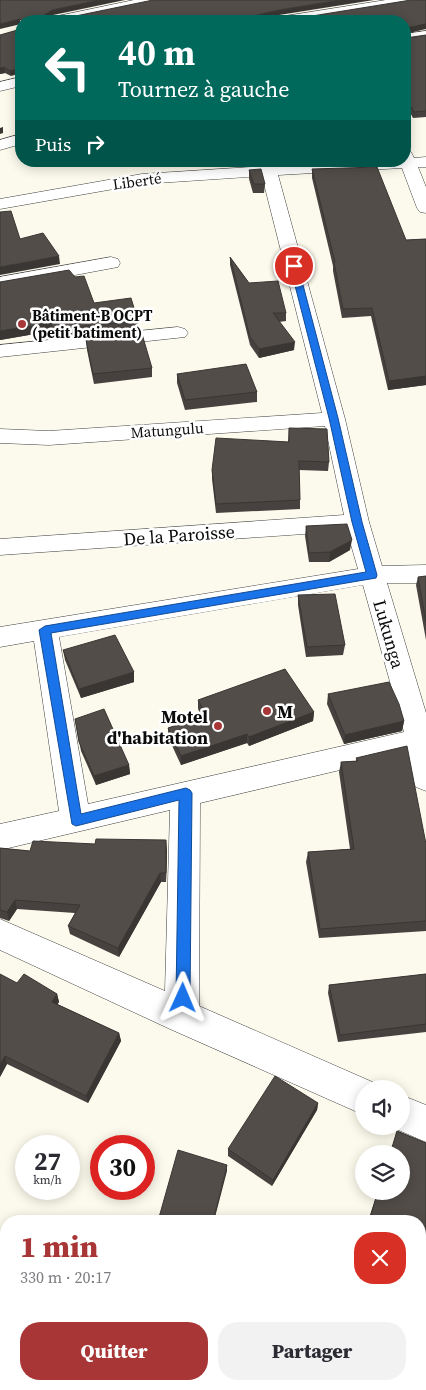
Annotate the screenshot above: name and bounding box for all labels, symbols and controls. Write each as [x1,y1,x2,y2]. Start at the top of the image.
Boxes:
text: 40 m [118,29,195,77]
icon: left [35,35,100,100]
text: Tournez à gauche [118,74,289,104]
icon: right [81,130,109,158]
text: Puis [35,131,71,157]
street label: Liberté [111,167,163,195]
pin [273,245,315,287]
icon: arrive [280,252,308,280]
place label: Bâtiment-B OCPT (petit batiment) [32,305,153,343]
marker: Bâtiment-B OCPT (petit batiment) [16,318,28,330]
street label: Matungulu [130,417,204,443]
street label: De la Paroisse [122,519,236,551]
street label: Lukunga [367,597,411,672]
place label: M [277,699,293,724]
place label: Motel d'habitation [107,704,208,750]
marker: M [261,705,273,717]
marker: Motel d'habitation [212,720,224,732]
position arrow [156,971,208,1023]
map controls [355,1080,410,1200]
button: sound [355,1080,410,1135]
speed limit sign: 30 [90,1135,155,1200]
text: 27 [34,1144,61,1178]
button: layers [355,1145,410,1200]
text: km/h [33,1172,62,1188]
text: 1 min [20,1226,98,1267]
button: close [354,1232,406,1284]
text: 330 m · 20:17 [20,1266,111,1288]
button: Quitter [20,1322,208,1380]
button: Partager [218,1322,406,1380]

